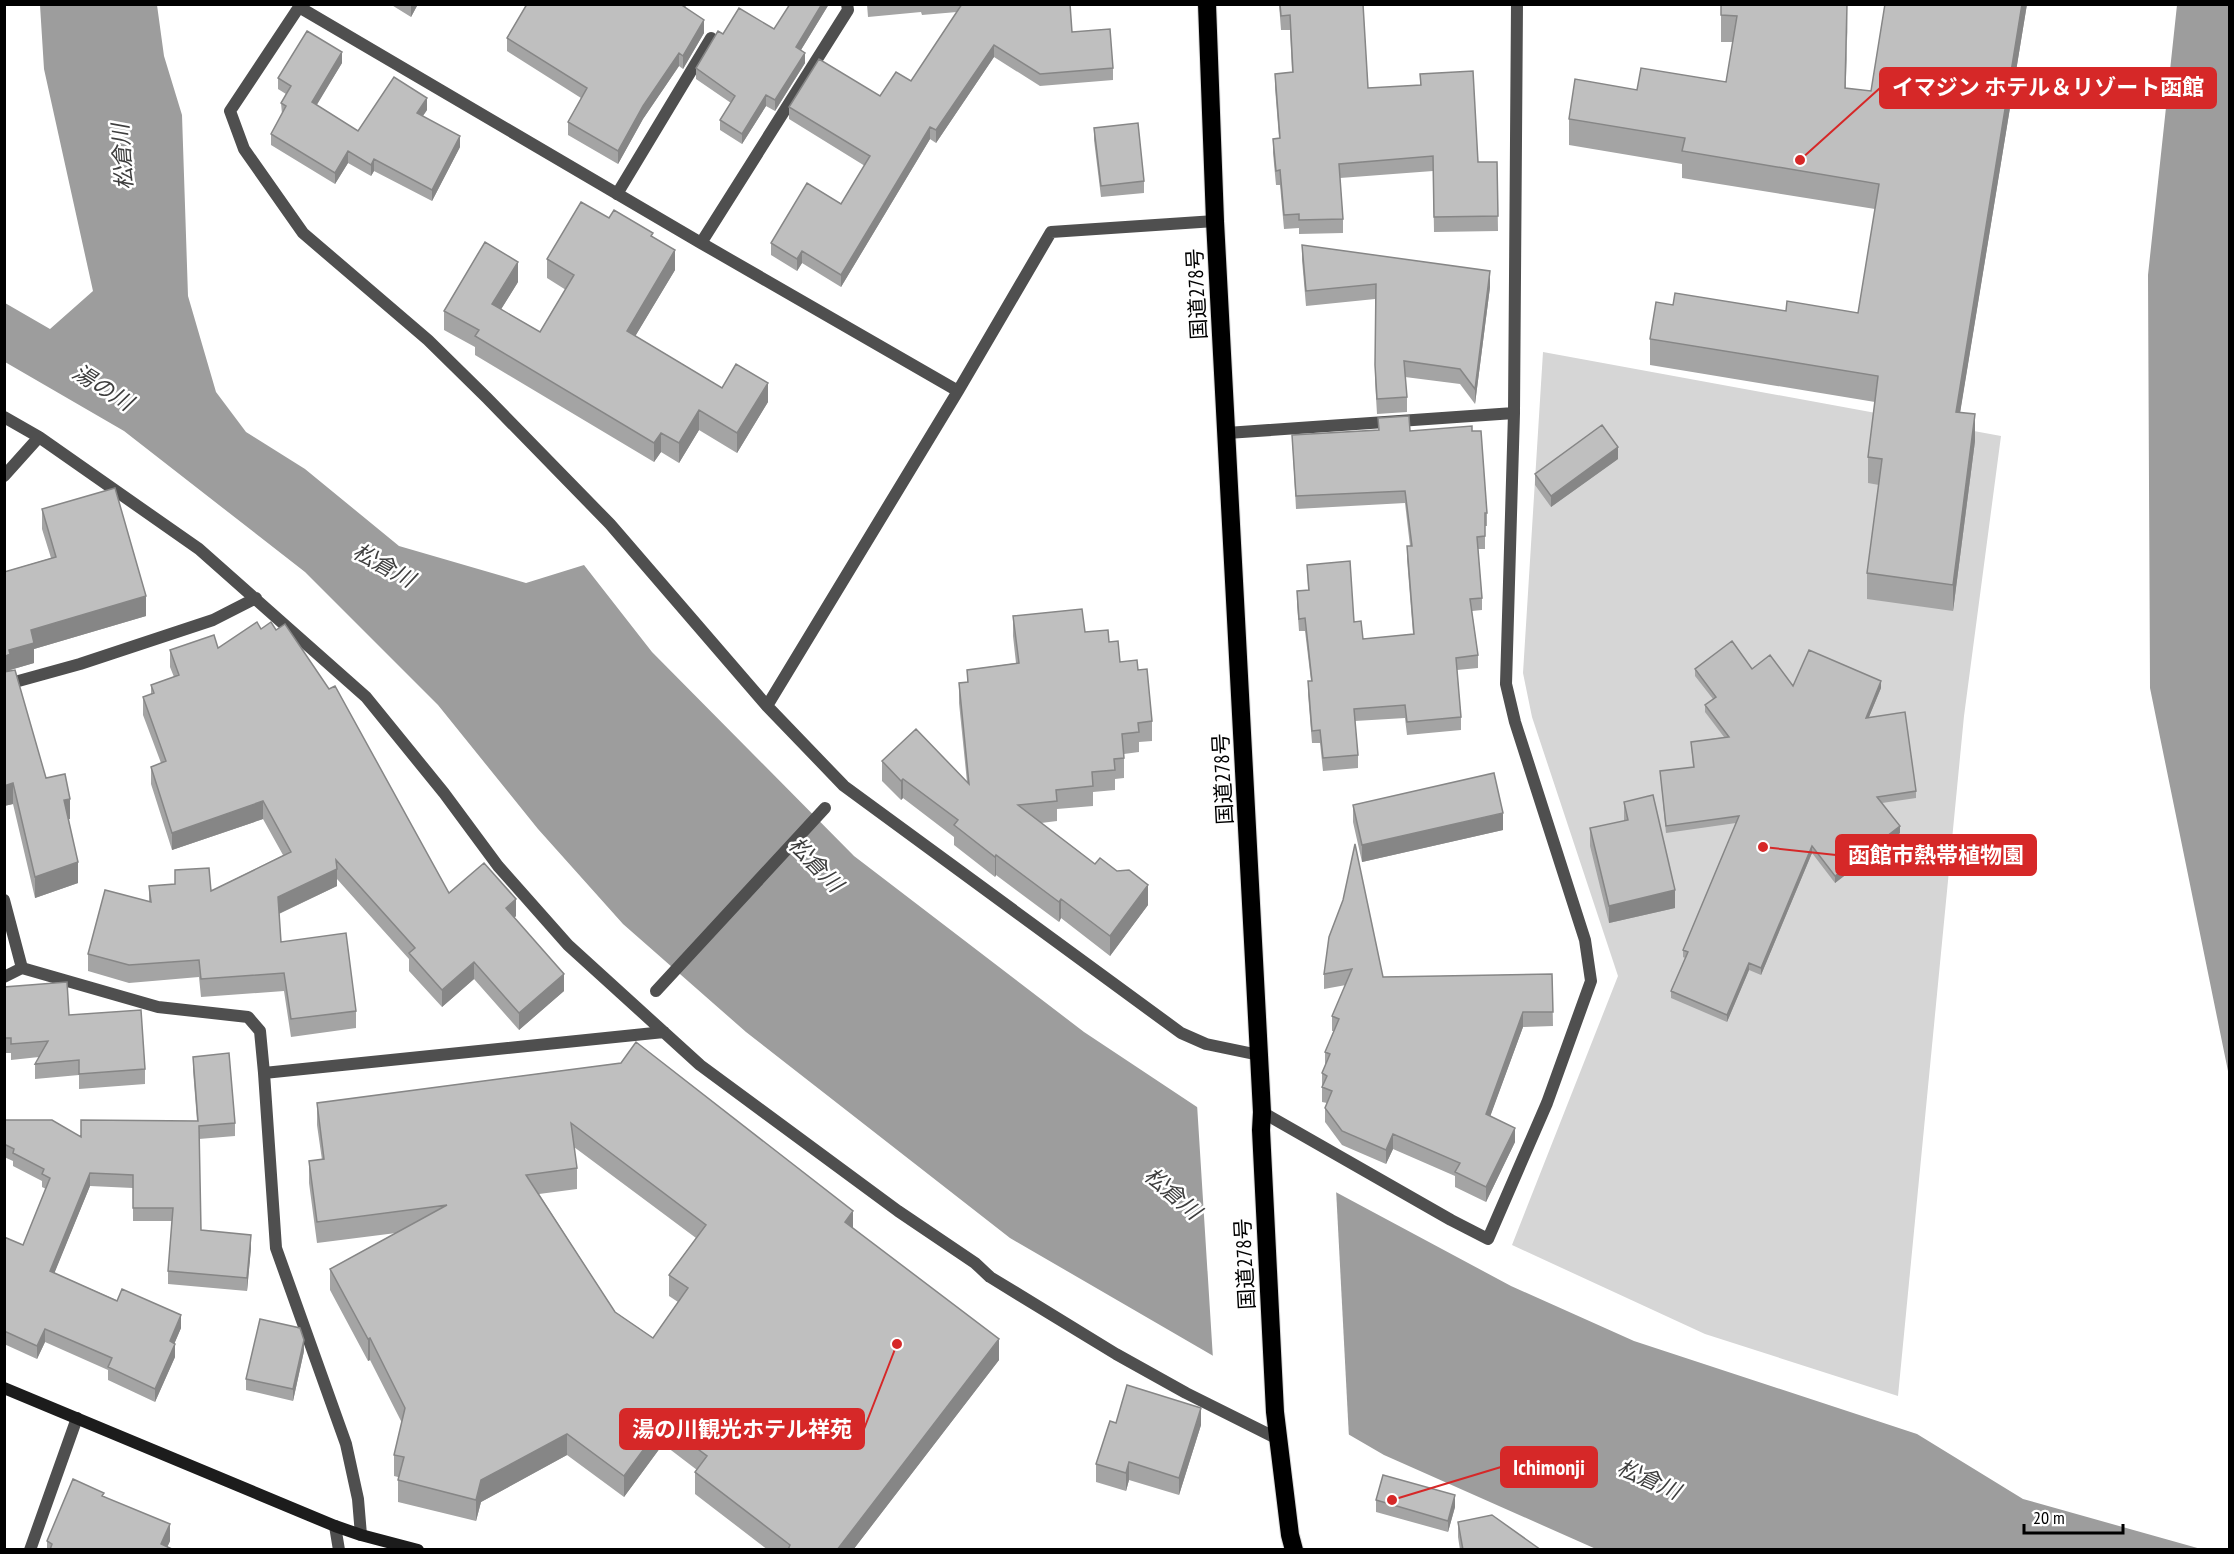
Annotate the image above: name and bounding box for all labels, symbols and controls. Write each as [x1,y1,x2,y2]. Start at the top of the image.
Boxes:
callout: イマジン ホテル＆リゾート函館 [1880,68,2216,108]
text: イマジン ホテル＆リゾート函館 [1892,73,2204,101]
water label: 松倉川 [106,121,138,191]
street label: 国道278号 [1181,248,1212,340]
water label: 湯の川 [68,358,140,417]
water label: 松倉川 [348,537,421,594]
street label: 国道278号 [1207,733,1238,825]
water label: 松倉川 [783,831,850,899]
callout: 函館市熱帯植物園 [1836,835,2036,875]
text: 函館市熱帯植物園 [1848,841,2024,869]
water label: 松倉川 [1139,1161,1209,1227]
street label: 国道278号 [1229,1218,1260,1310]
callout: 湯の川観光ホテル祥苑 [620,1409,864,1449]
text: 湯の川観光ホテル祥苑 [632,1415,852,1443]
callout: Ichimonji [1501,1447,1597,1487]
text: Ichimonji [1513,1453,1585,1481]
water label: 松倉川 [1613,1453,1687,1506]
scale bar [2024,1497,2123,1535]
text: 20 m [2033,1506,2065,1529]

